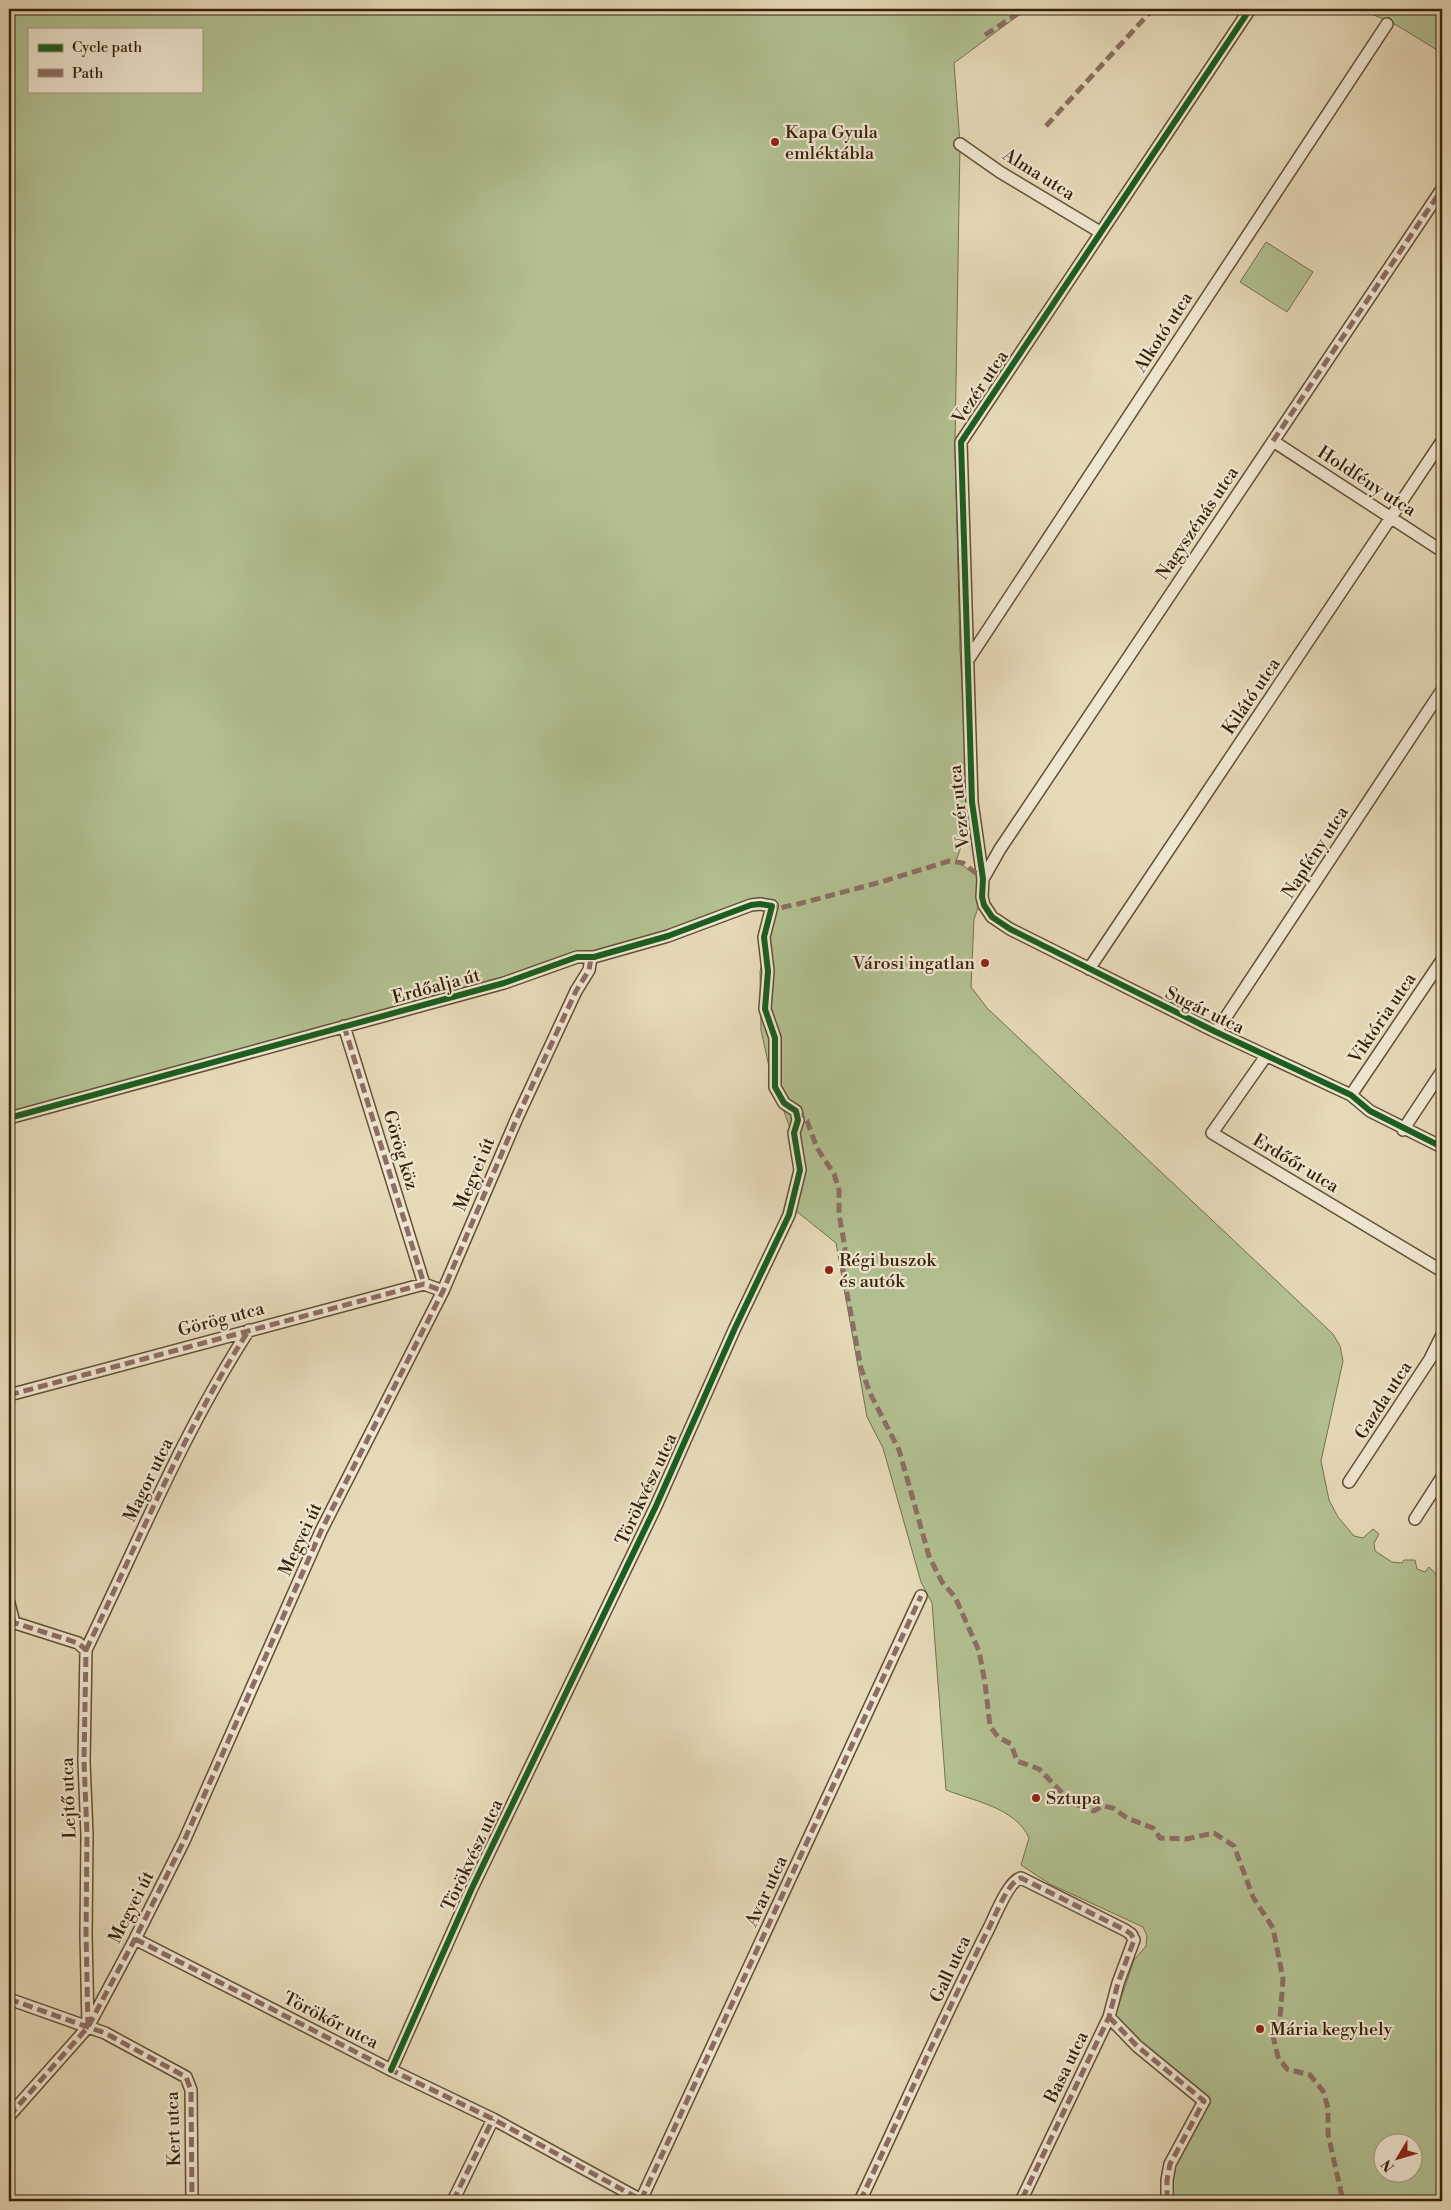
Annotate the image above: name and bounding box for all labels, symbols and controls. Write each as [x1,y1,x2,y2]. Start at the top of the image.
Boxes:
legend [28,28,202,92]
text: Cycle path [72,38,142,57]
text: Path [72,64,104,83]
place label: Kapa Gyula emléktábla [785,121,879,165]
marker: Kapa Gyula emléktábla [769,136,781,148]
street label: Alma utca [997,143,1080,206]
street label: Alkotó utca [1128,287,1198,378]
street label: Vezér utca [947,345,1014,429]
street label: Holdfény utca [1313,441,1421,522]
street label: Nagyszénás utca [1151,461,1244,584]
street label: Kilátó utca [1217,653,1286,739]
street label: Vezér utca [944,763,975,851]
street label: Napfény utca [1277,801,1354,903]
place label: Városi ingatlan [851,952,975,975]
marker: Városi ingatlan [979,957,991,969]
street label: Erdőalja út [390,964,483,1009]
street label: Viktória utca [1343,968,1422,1069]
street label: Sugár utca [1161,981,1249,1040]
street label: Görög köz [378,1108,424,1193]
street label: Erdőőr utca [1248,1129,1344,1199]
street label: Megyei út [449,1133,501,1215]
place label: Régi buszok és autók [839,1249,938,1293]
marker: Régi buszok és autók [823,1264,835,1276]
street label: Görög utca [175,1297,268,1342]
street label: Gazda utca [1350,1356,1418,1444]
street label: Törökvész utca [610,1429,683,1549]
street label: Magor utca [118,1434,179,1526]
street label: Megyei út [274,1498,328,1579]
street label: Lejtő utca [56,1756,81,1839]
place label: Sztupa [1046,1787,1102,1810]
marker: Sztupa [1030,1792,1042,1804]
street label: Törökvész utca [436,1795,509,1915]
street label: Avar utca [740,1851,793,1931]
street label: Megyei út [103,1867,160,1947]
street label: Gall utca [925,1931,976,2006]
street label: Törökőr utca [279,1987,383,2055]
place label: Mária kegyhely [1270,2018,1393,2041]
marker: Mária kegyhely [1254,2023,1266,2035]
street label: Basa utca [1039,2027,1094,2108]
street label: Kert utca [161,2090,186,2167]
north arrow [1374,2132,1424,2182]
text: N [1378,2155,1399,2175]

